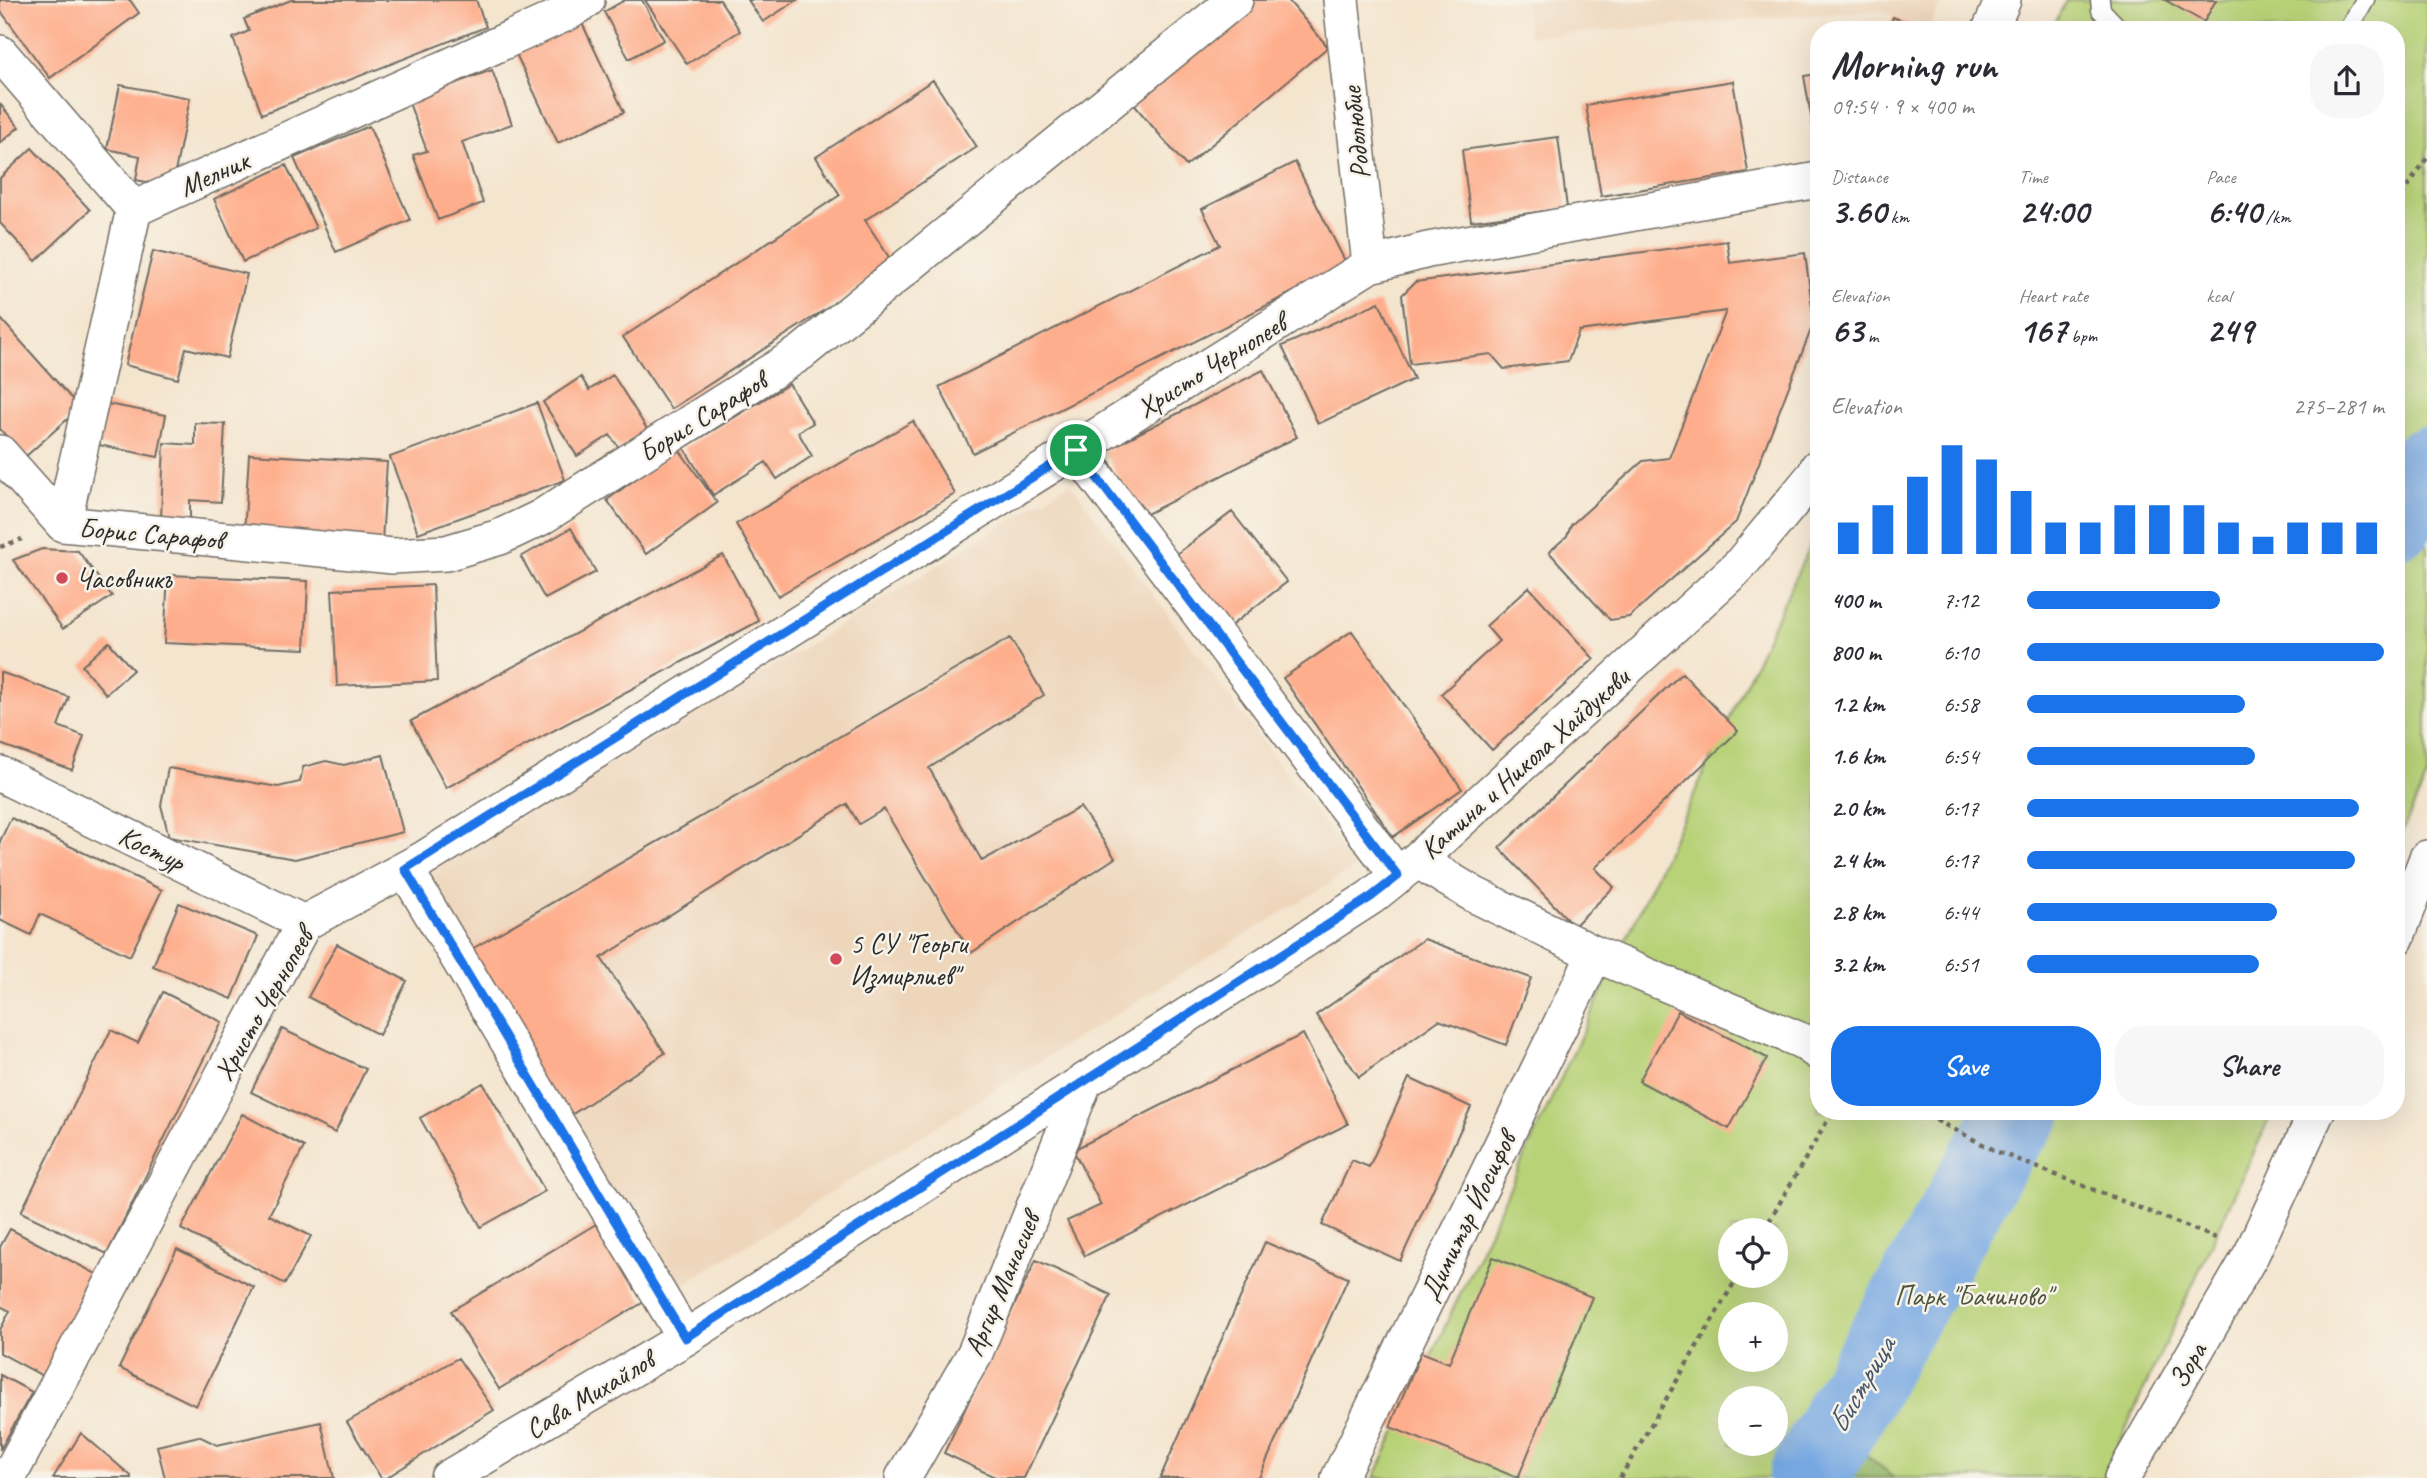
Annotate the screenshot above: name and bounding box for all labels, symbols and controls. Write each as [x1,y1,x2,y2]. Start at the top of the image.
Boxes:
text: Morning run [1831,42,1997,89]
button: share [2310,44,2384,118]
street label: Родолюбие [1333,83,1378,181]
text: 09:54 · 9 × 400 m [1831,92,1974,121]
street label: Мелник [174,142,256,204]
text: Distance [1831,165,1888,189]
text: Time [2019,165,2048,189]
text: Pace [2206,165,2236,189]
text: 3.60 [1831,189,1886,234]
text: 24:00 [2019,189,2089,234]
text: 6:40 [2206,189,2261,234]
text: km [1886,205,1909,229]
text: /km [2261,205,2291,229]
text: Elevation [1831,284,1889,308]
text: Heart rate [2019,284,2088,308]
text: kcal [2206,284,2231,308]
street label: Христо Чернопеев [1130,302,1298,425]
text: 63 [1831,308,1863,353]
text: 167 [2019,308,2067,353]
text: 249 [2206,308,2253,353]
text: m [1863,324,1879,348]
text: bpm [2067,324,2097,348]
street label: Борис Сарафов [632,361,777,470]
text: Elevation [1831,392,1902,421]
text: 275–281 m [2293,392,2384,421]
pin [1046,420,1106,480]
icon: arrive [1057,431,1095,469]
street label: Борис Сарафов [77,510,229,558]
place label: Часовникъ [76,561,173,596]
marker: Часовникъ [54,570,70,586]
text: 400 m [1831,586,1881,615]
text: 7:12 [1943,586,1979,615]
text: 800 m [1831,638,1881,667]
text: 6:10 [1943,638,1979,667]
street label: Катина и Никола Хайдукови [1413,658,1638,866]
text: 1.2 km [1831,690,1885,719]
text: 6:58 [1943,690,1979,719]
text: 1.6 km [1831,742,1885,771]
text: 6:54 [1943,742,1979,771]
text: 2.0 km [1831,794,1885,823]
text: 6:17 [1943,794,1979,823]
street label: Костур [113,818,193,880]
text: 2.4 km [1831,846,1885,875]
text: 6:17 [1943,846,1979,875]
text: 2.8 km [1831,898,1885,927]
text: 6:44 [1943,898,1979,927]
street label: Христо Чернопеев [206,916,324,1086]
place label: 5 СУ "Георги Измирлиев" [850,926,970,994]
text: 3.2 km [1831,950,1885,979]
text: 6:51 [1943,950,1979,979]
marker: 5 СУ "Георги Измирлиев" [828,951,844,967]
button: Save [1831,1026,2101,1106]
button: Share [2115,1026,2384,1106]
street label: Димитър Йосифов [1412,1121,1526,1306]
street label: Аргир Манасиев [956,1202,1049,1361]
map controls [1718,1218,1788,1456]
button: locate [1718,1218,1788,1288]
park label: Парк "Бачиново" [1894,1278,2057,1313]
button: + [1718,1302,1788,1372]
water label: Бистрица [1818,1327,1906,1440]
street label: Зора [2161,1335,2215,1394]
street label: Сава Михайлов [519,1340,664,1446]
button: − [1718,1386,1788,1456]

